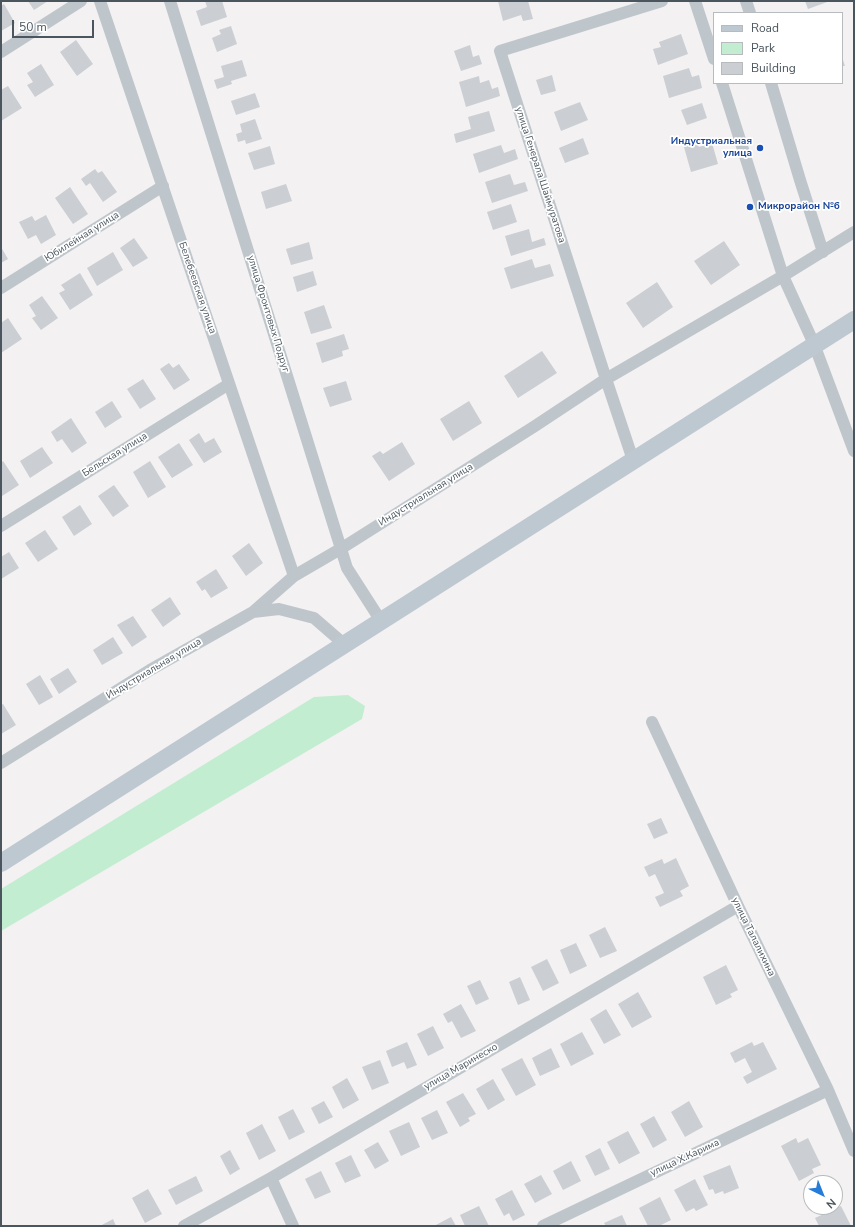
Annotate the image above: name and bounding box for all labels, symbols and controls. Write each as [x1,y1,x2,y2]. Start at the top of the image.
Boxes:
scale bar [14,12,96,38]
legend [713,12,843,84]
text: 50 m [19,19,47,35]
text: Road [751,20,779,36]
text: Park [751,40,775,56]
text: Building [751,60,796,76]
street label: улица Генерала Шаймуратова [512,105,568,245]
place label: Индустриальная улица [671,136,752,160]
marker: Индустриальная улица [755,143,765,153]
place label: Микрорайон №6 [758,201,840,213]
marker: Микрорайон №6 [745,202,755,212]
street label: Юбилейная улица [42,209,122,265]
street label: Белебеевская улица [176,240,218,336]
street label: улица Фронтовых Подруг [244,254,292,374]
street label: Бельская улица [80,430,150,480]
street label: Индустриальная улица [377,461,475,529]
street label: Индустриальная улица [104,636,204,702]
street label: улица Талалихина [729,896,777,978]
street label: улица Маринеско [422,1041,500,1093]
street label: улица Х.Карима [649,1137,721,1179]
north arrow [803,1175,843,1215]
text: N [823,1195,839,1212]

